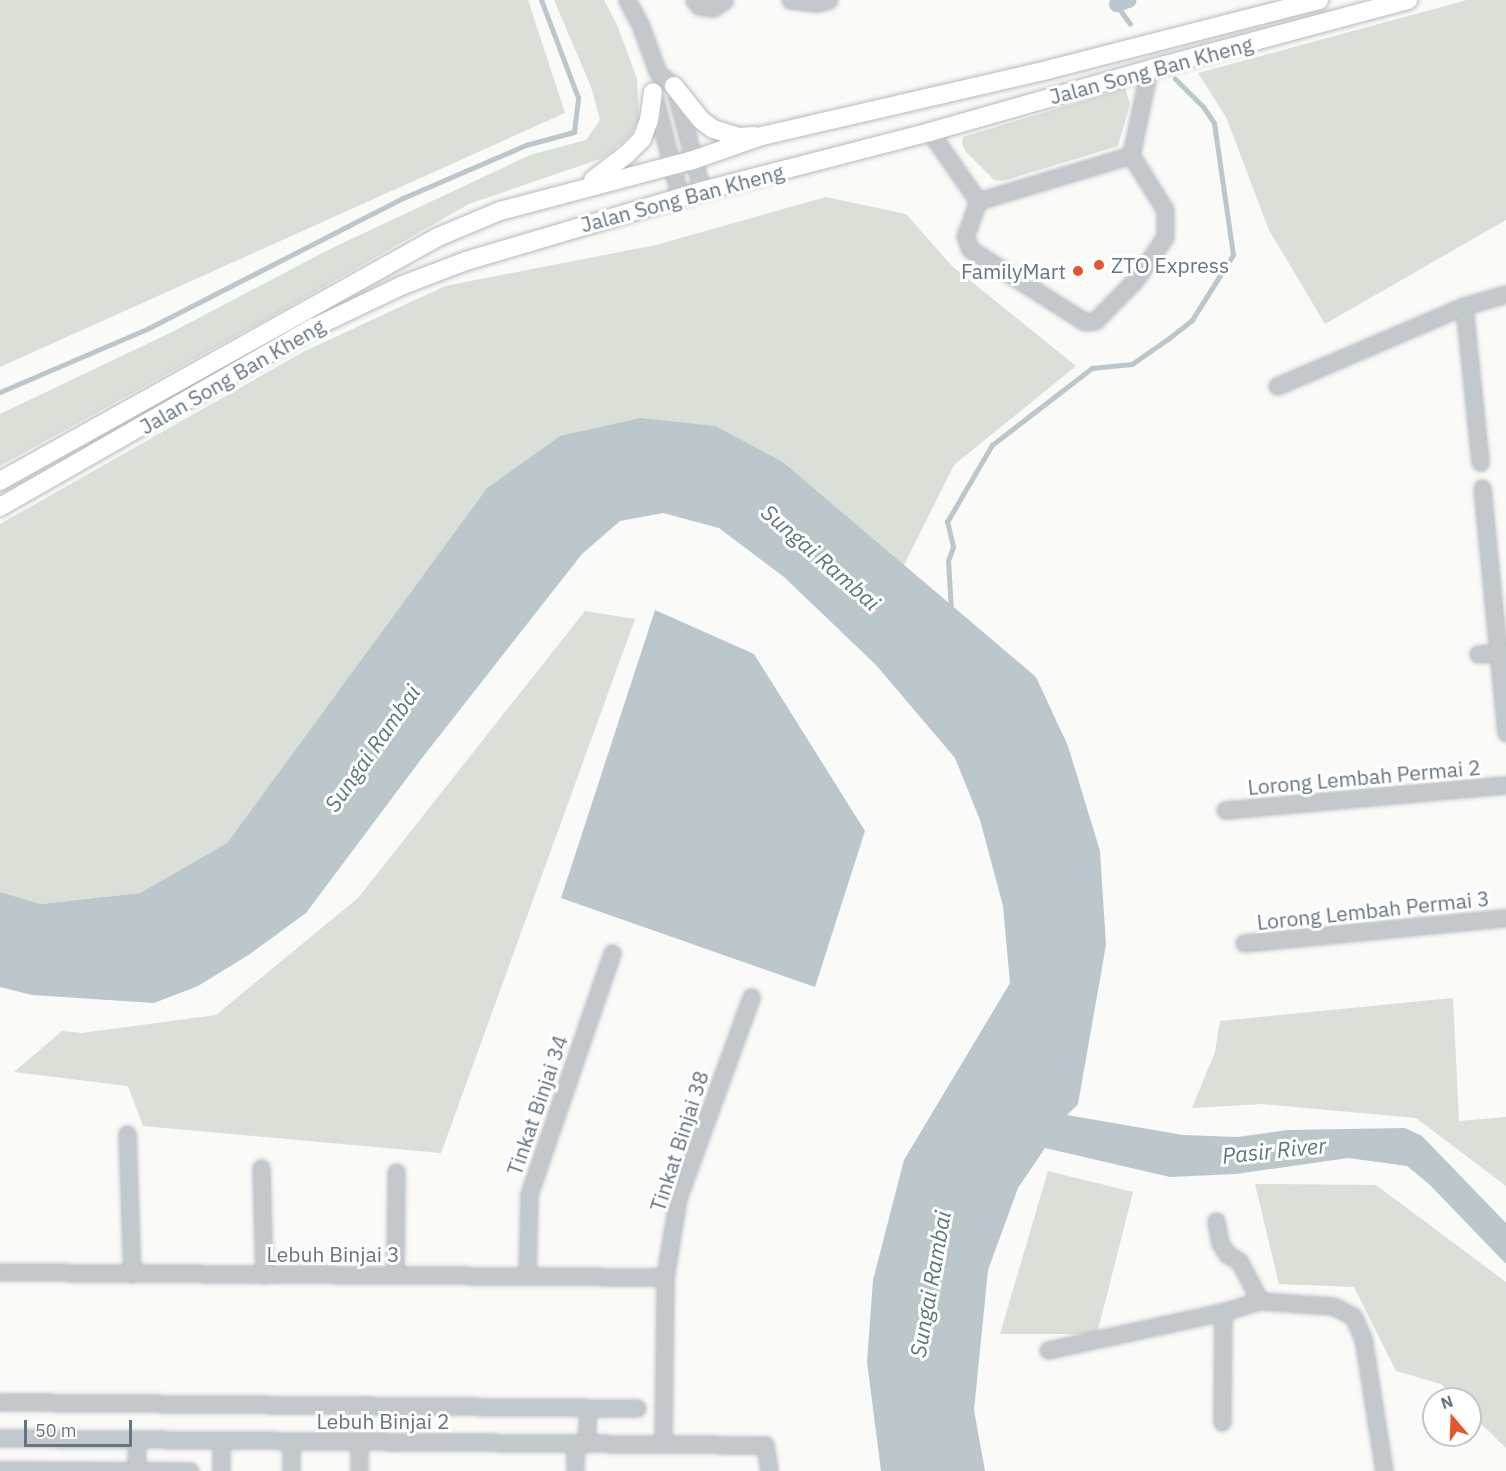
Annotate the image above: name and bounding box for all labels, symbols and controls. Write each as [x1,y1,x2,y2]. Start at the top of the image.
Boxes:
street label: Jalan Song Ban Kheng [1047,31,1255,109]
street label: Jalan Song Ban Kheng [578,159,786,237]
place label: ZTO Express [1111,252,1229,278]
place label: FamilyMart [961,258,1066,284]
marker: ZTO Express [1092,258,1106,272]
marker: FamilyMart [1071,264,1085,278]
street label: Jalan Song Ban Kheng [135,313,329,439]
water label: Sungai Rambai [756,498,886,616]
water label: Sungai Rambai [319,680,425,816]
street label: Lorong Lembah Permai 2 [1246,754,1482,800]
street label: Lorong Lembah Permai 3 [1255,885,1491,935]
street label: Tinkat Binjai 34 [501,1032,573,1178]
street label: Tinkat Binjai 38 [644,1067,714,1215]
water label: Pasir River [1221,1131,1327,1169]
water label: Sungai Rambai [904,1209,956,1359]
street label: Lebuh Binjai 3 [267,1241,399,1267]
north arrow [1422,1387,1482,1447]
text: N [1438,1391,1456,1413]
scale bar [27,1408,135,1446]
street label: Lebuh Binjai 2 [317,1408,449,1434]
text: 50 m [35,1419,77,1442]

